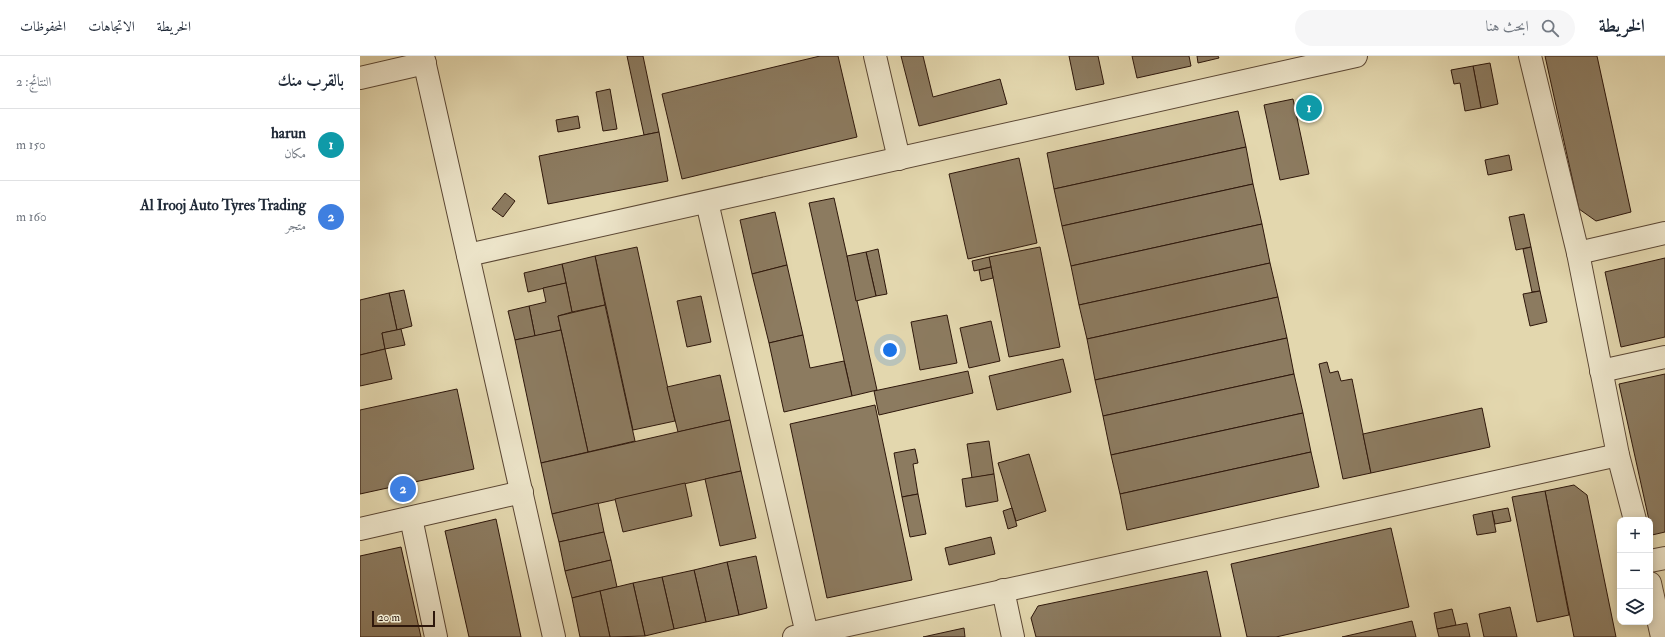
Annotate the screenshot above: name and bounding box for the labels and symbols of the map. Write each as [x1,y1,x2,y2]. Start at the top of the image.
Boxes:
pin: 1 [1296,93,1322,123]
your location [880,340,900,360]
pin: 2 [390,474,416,504]
scale bar [372,609,435,628]

